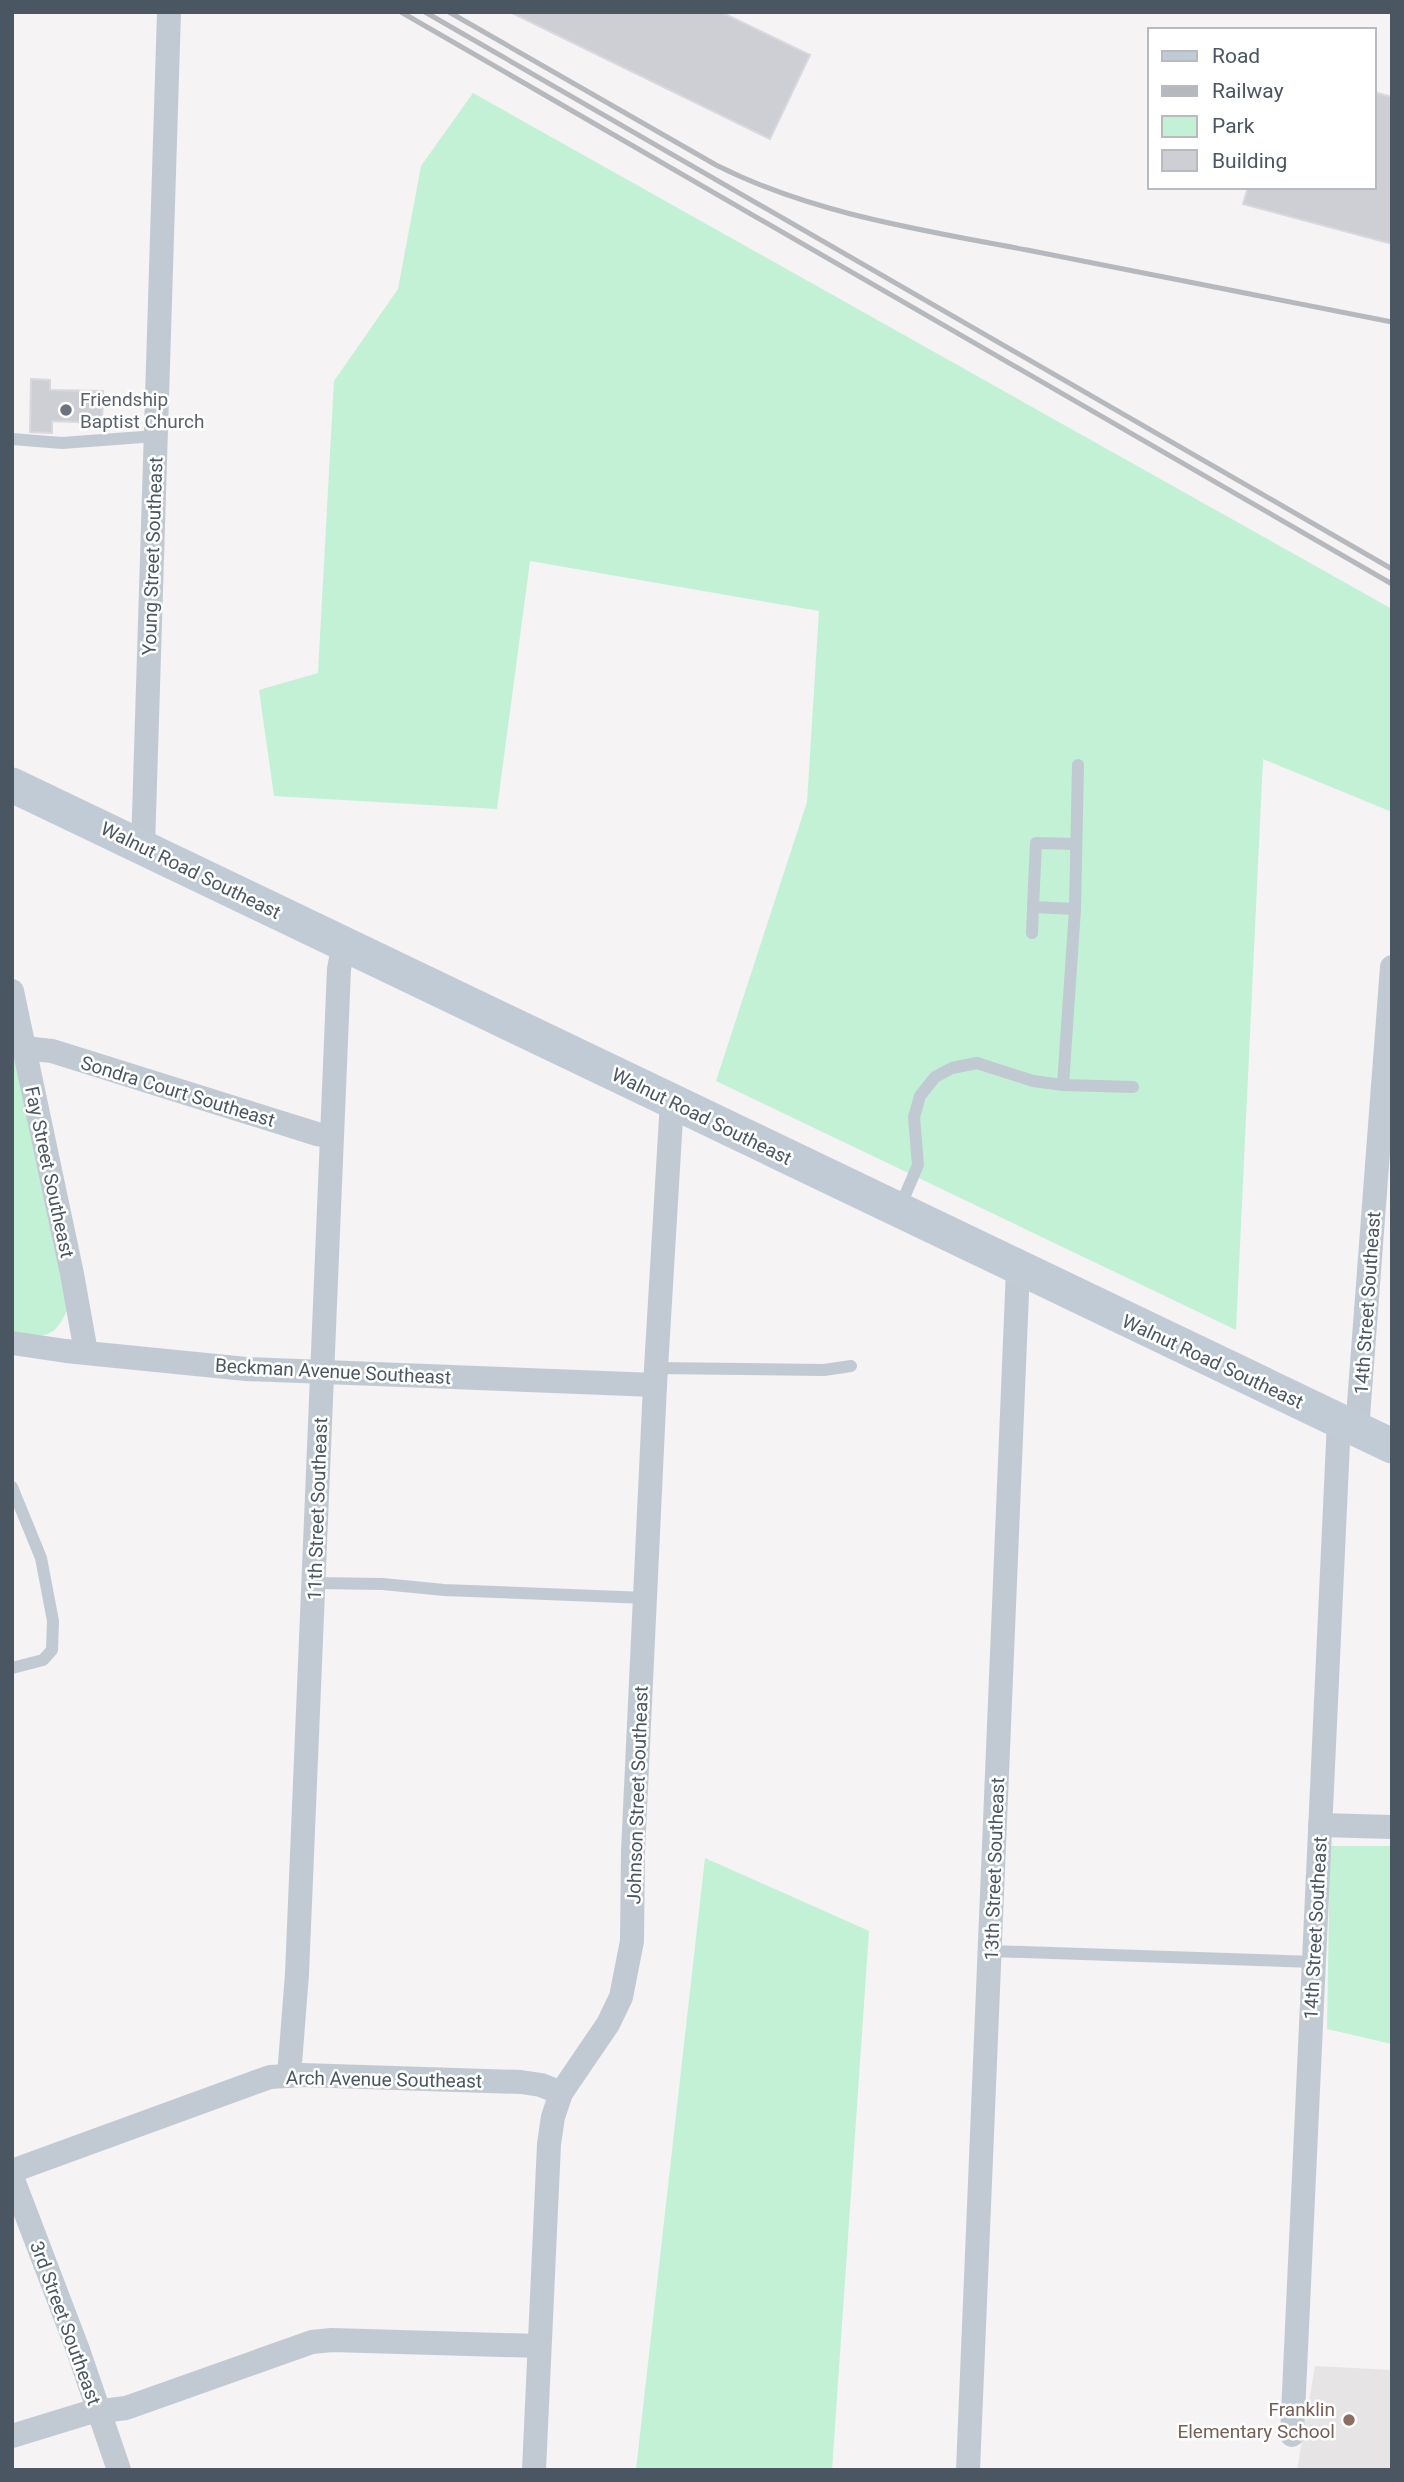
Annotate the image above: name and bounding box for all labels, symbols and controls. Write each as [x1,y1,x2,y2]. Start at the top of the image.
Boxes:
legend [1148,28,1376,189]
text: Road [1212,44,1260,68]
text: Railway [1212,79,1284,103]
text: Park [1212,114,1255,138]
text: Building [1212,149,1287,173]
place label: Friendship Baptist Church [80,388,204,433]
marker: Friendship Baptist Church [58,402,74,418]
street label: Young Street Southeast [138,456,167,656]
street label: Walnut Road Southeast [97,817,285,924]
street label: Sondra Court Southeast [78,1051,278,1132]
street label: Walnut Road Southeast [608,1063,796,1170]
street label: Fay Street Southeast [20,1084,79,1260]
street label: 14th Street Southeast [1350,1211,1385,1395]
street label: Walnut Road Southeast [1118,1309,1307,1414]
street label: Beckman Avenue Southeast [214,1354,452,1389]
street label: 11th Street Southeast [303,1417,332,1601]
street label: Johnson Street Southeast [622,1685,653,1905]
street label: 13th Street Southeast [980,1777,1009,1961]
street label: 14th Street Southeast [1299,1836,1332,2020]
street label: Arch Avenue Southeast [286,2066,482,2093]
street label: 3rd Street Southeast [25,2238,106,2408]
place label: Franklin Elementary School [1177,2398,1335,2443]
marker: Franklin Elementary School [1341,2412,1357,2428]

